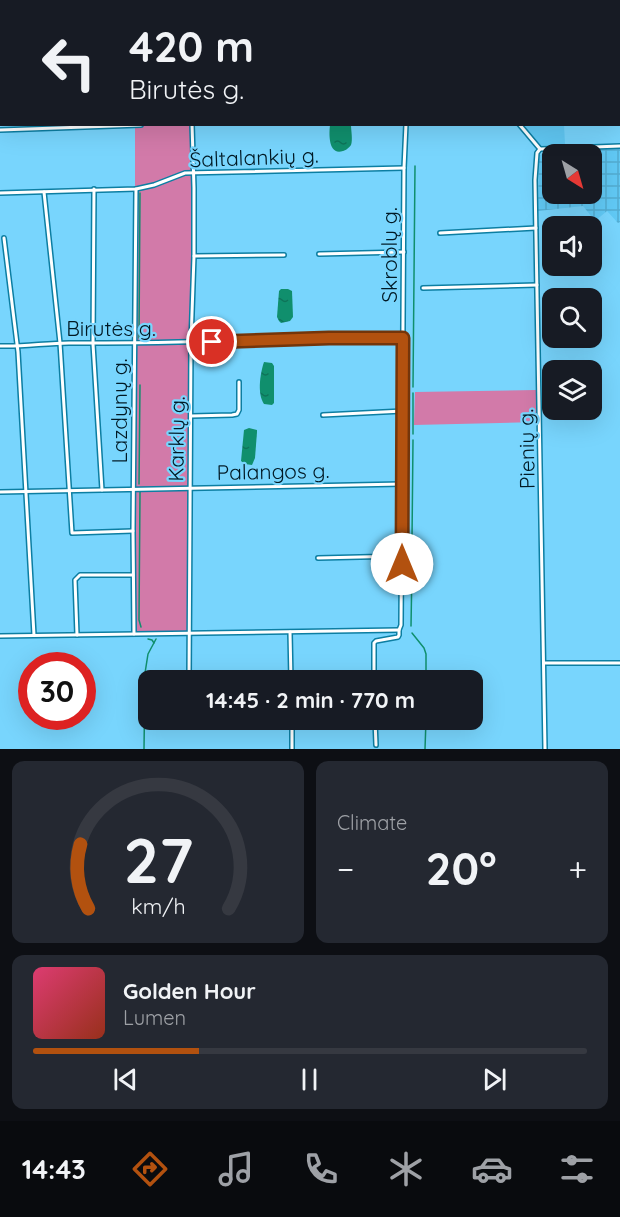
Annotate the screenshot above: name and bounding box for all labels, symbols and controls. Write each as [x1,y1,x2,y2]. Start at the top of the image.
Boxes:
text: 420 m [129,20,254,73]
icon: left [30,24,108,102]
text: Birutės g. [129,72,244,106]
street label: Šaltalankių g. [189,142,319,172]
north arrow [542,144,602,204]
map controls [542,144,602,420]
street label: Skroblų g. [376,207,402,303]
button: sound [542,216,602,276]
button: search [542,288,602,348]
street label: Birutės g. [66,315,156,341]
pin [186,316,237,367]
icon: arrive [195,325,228,358]
street label: Lazdynų g. [106,358,132,464]
button: layers [542,360,602,420]
street label: Karklų g. [162,396,190,482]
street label: Pienių g. [512,409,540,489]
street label: Palangos g. [216,457,330,485]
position arrow [370,532,434,596]
speed limit sign: 30 [18,652,96,730]
text: 14:45 · 2 min · 770 m [206,686,415,714]
text: Climate [337,810,407,835]
text: 27 [123,821,193,899]
text: 20° [426,840,497,896]
text: − [337,848,354,889]
text: + [568,848,587,889]
text: km/h [131,893,185,919]
text: Golden Hour [123,977,256,1005]
text: Lumen [123,1005,186,1030]
icon: previous [109,1063,142,1096]
icon: pause [293,1063,326,1096]
icon: next [478,1063,511,1096]
icon: directions [129,1148,171,1190]
icon: music [215,1148,257,1190]
icon: phone [300,1148,342,1190]
icon: climate [385,1148,427,1190]
icon: car [471,1148,513,1190]
icon: filters [556,1148,598,1190]
text: 14:43 [22,1152,86,1186]

